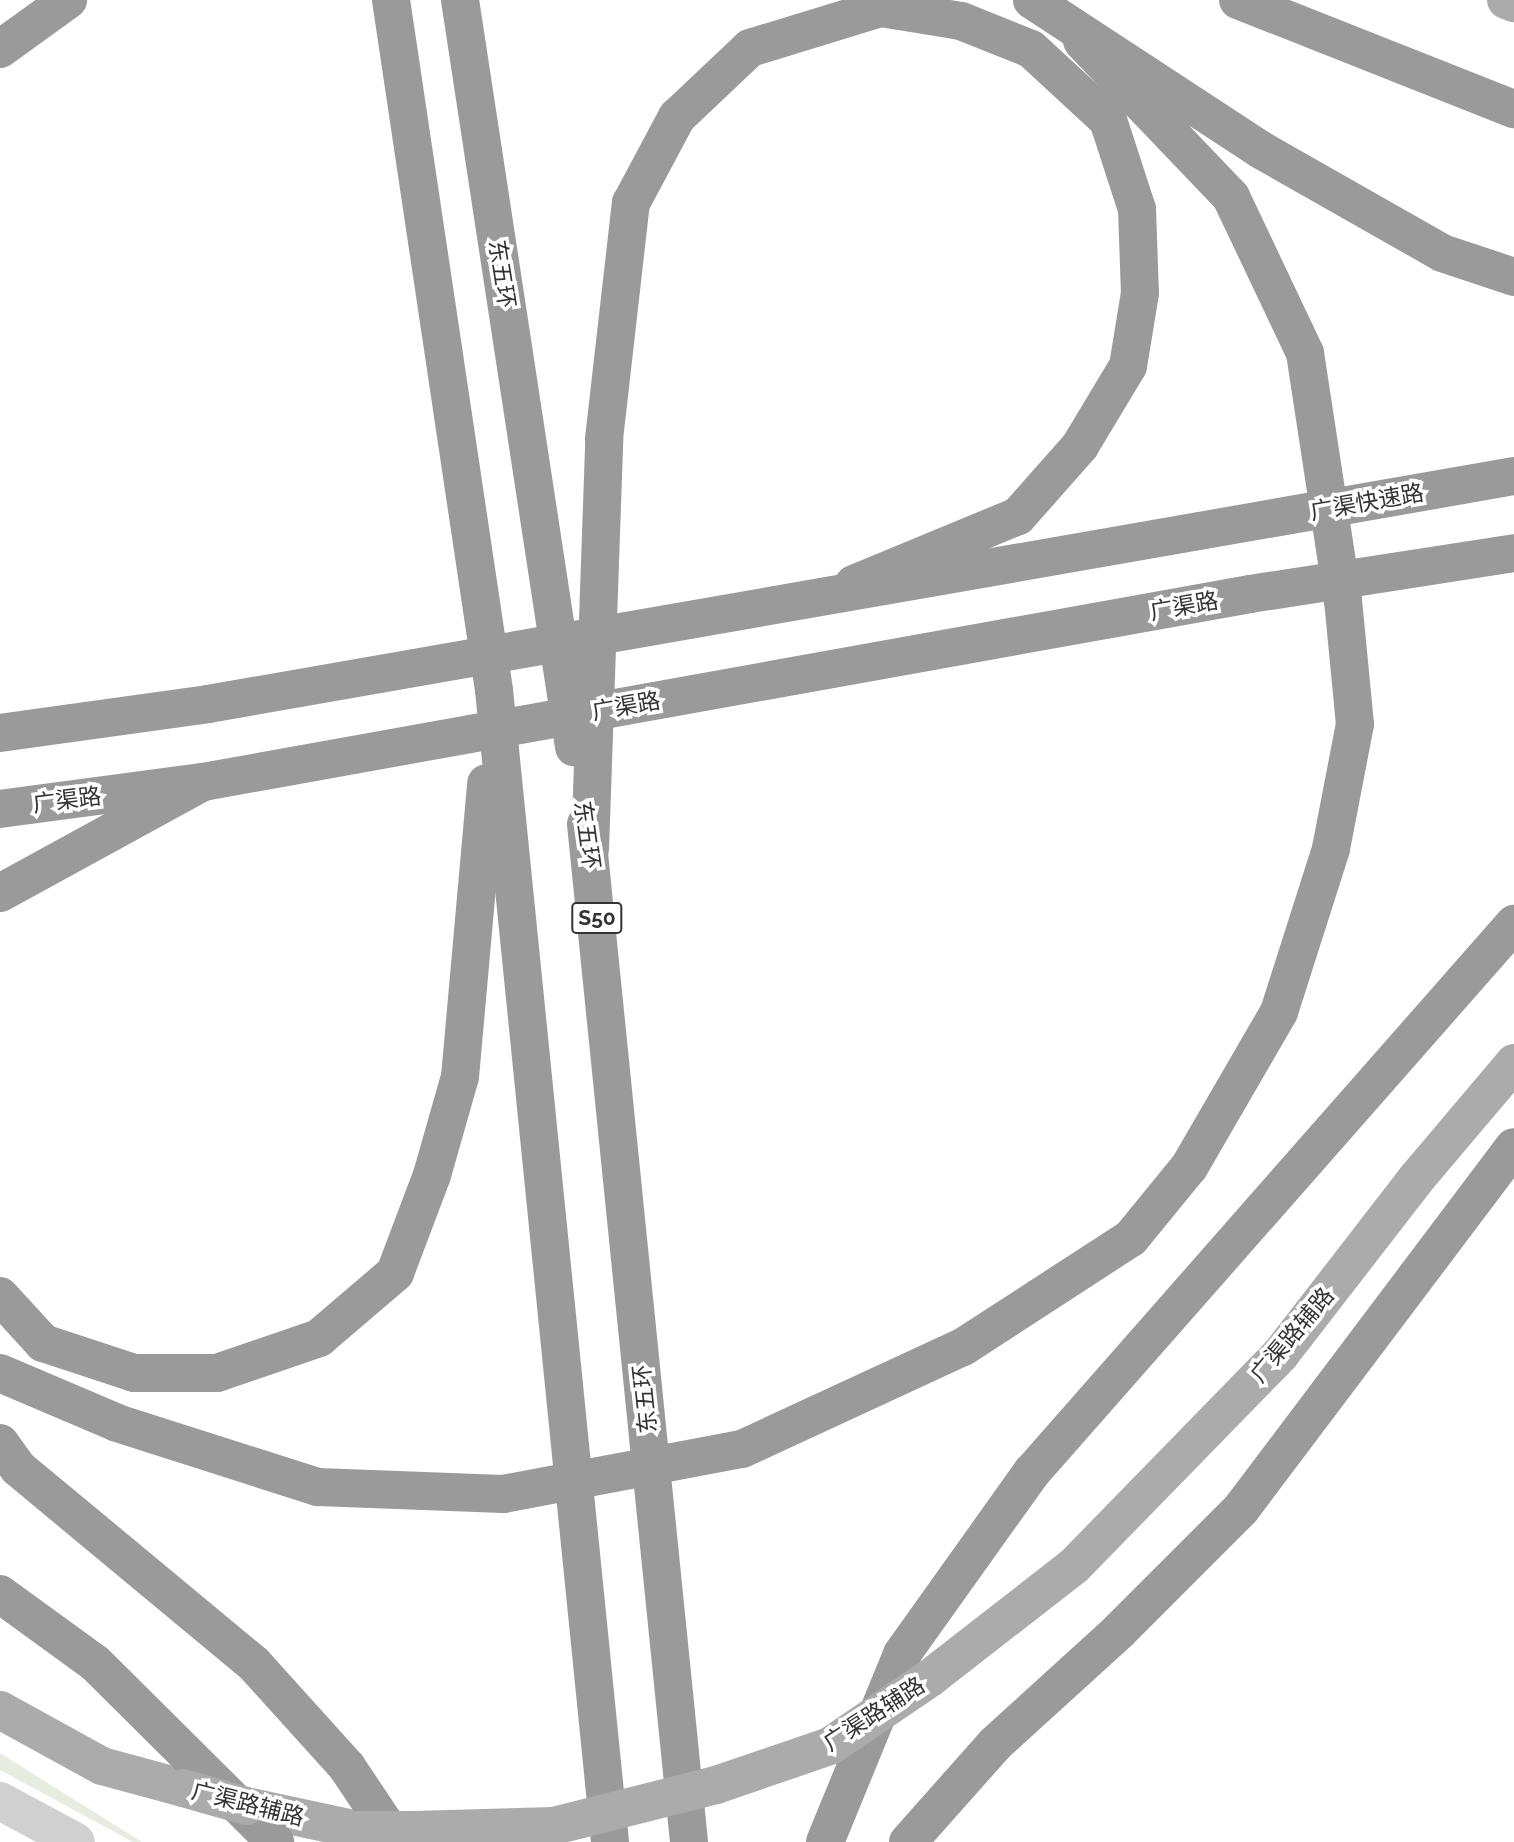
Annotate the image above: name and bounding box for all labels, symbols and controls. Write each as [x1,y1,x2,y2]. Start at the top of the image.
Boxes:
street label: 东五环 [483,238,521,310]
street label: 广渠快速路 [1308,478,1426,526]
street label: 广渠路 [1148,586,1220,626]
street label: 广渠路 [590,686,662,726]
street label: 广渠路 [31,782,103,818]
street label: 东五环 [569,799,605,871]
road number: S50 [571,900,623,936]
street label: 广渠路辅路 [1244,1282,1340,1388]
street label: 东五环 [628,1363,662,1435]
street label: 广渠路辅路 [818,1671,930,1757]
street label: 广渠路辅路 [189,1777,307,1831]

